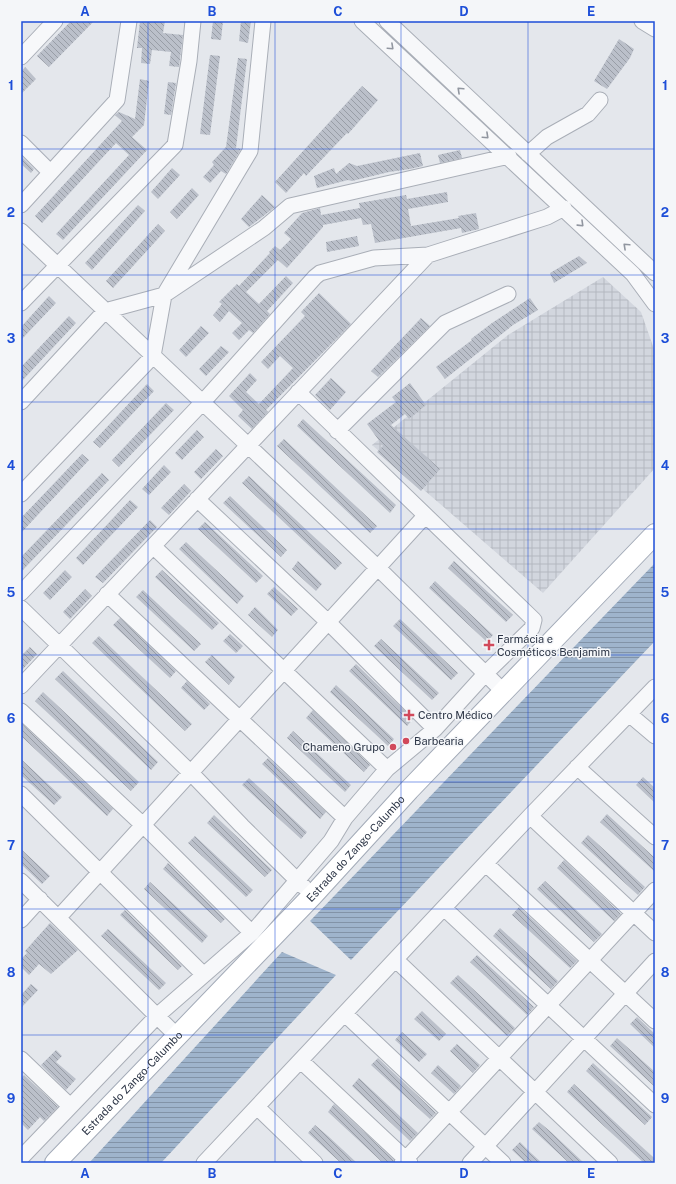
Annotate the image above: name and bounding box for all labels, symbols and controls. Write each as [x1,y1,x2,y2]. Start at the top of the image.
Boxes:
text: A [80,4,90,19]
text: B [208,4,217,19]
text: C [333,4,343,19]
text: D [459,4,469,19]
text: E [587,4,595,19]
one-way arrow [386,43,393,50]
text: 1 [8,78,14,93]
text: 1 [662,78,668,93]
one-way arrow [457,87,465,95]
one-way arrow [481,131,489,138]
text: 2 [7,205,15,220]
text: 2 [661,205,669,220]
one-way arrow [576,219,584,227]
one-way arrow [623,243,631,251]
text: 3 [7,331,16,346]
text: 3 [661,331,670,346]
text: 4 [7,458,16,473]
text: 4 [661,458,670,473]
text: 5 [7,585,16,600]
text: 5 [661,585,670,600]
place label: Farmácia e Cosméticos Benjamim [497,633,610,658]
marker: Farmácia e Cosméticos Benjamim [484,640,494,650]
marker: Centro Médico [403,709,415,721]
place label: Centro Médico [418,709,493,721]
text: 6 [7,711,16,726]
text: 6 [661,711,670,726]
place label: Barbearia [414,735,464,747]
marker: Barbearia [401,736,411,746]
place label: Chameno Grupo [303,741,385,753]
marker: Chameno Grupo [388,742,398,752]
street label: Estrada do Zango-Calumbo [304,793,407,904]
text: 7 [7,838,15,853]
text: 7 [661,838,669,853]
text: 8 [7,965,16,980]
text: 8 [661,965,670,980]
street label: Estrada do Zango-Calumbo [79,1029,185,1137]
text: 9 [7,1091,15,1106]
text: 9 [661,1091,669,1106]
text: A [80,1166,90,1181]
text: B [208,1166,217,1181]
text: C [333,1166,343,1181]
text: D [459,1166,469,1181]
text: E [587,1166,595,1181]

